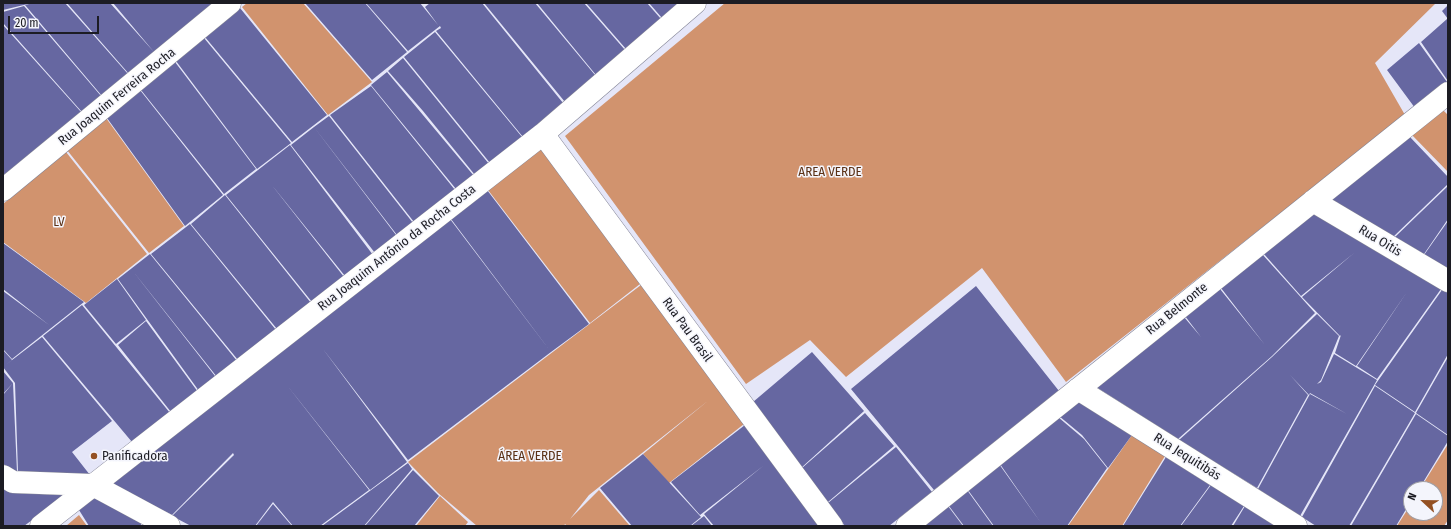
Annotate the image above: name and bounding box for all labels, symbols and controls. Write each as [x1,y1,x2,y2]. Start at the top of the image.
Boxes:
scale bar [10,8,101,34]
text: 20 m [15,16,39,30]
street label: Rua Joaquim Ferreira Rocha [55,45,179,149]
park label: AREA VERDE [798,164,862,180]
street label: Rua Joaquim Antônio da Rocha Costa [315,182,479,314]
park label: LV [53,214,65,230]
street label: Rua Oitis [1355,222,1405,260]
street label: Rua Belmonte [1143,280,1211,338]
street label: Rua Pau Brasil [659,295,715,365]
street label: Rua Jequitibás [1150,430,1224,484]
place label: Panificadora [102,448,168,464]
park label: ÁREA VERDE [498,448,562,464]
marker: Panificadora [89,451,99,461]
north arrow [1403,481,1443,521]
text: N [1405,491,1420,502]

